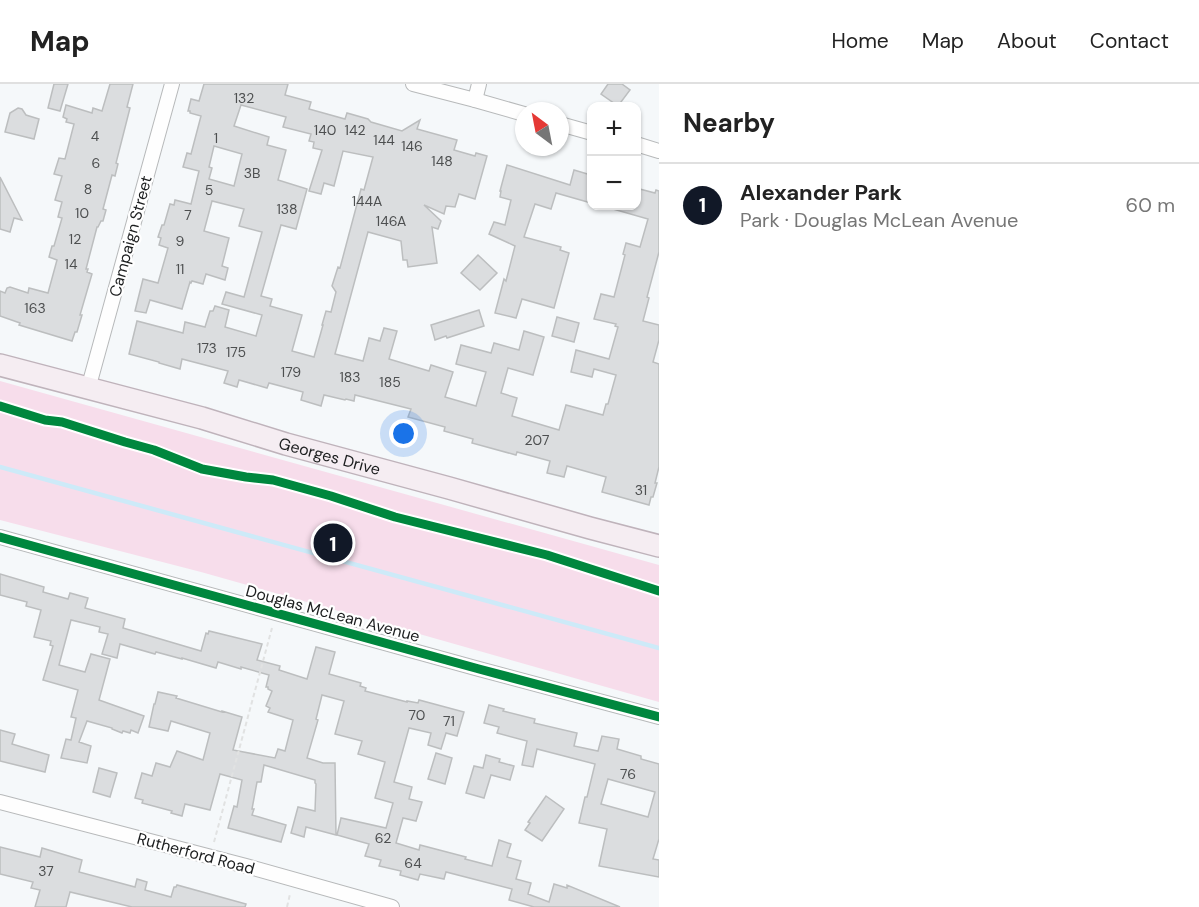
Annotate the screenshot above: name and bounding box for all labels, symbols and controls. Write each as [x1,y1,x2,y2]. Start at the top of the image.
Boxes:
text: Map [30,23,90,60]
text: Home [831,27,889,55]
text: Map [922,27,964,55]
text: About [997,27,1057,55]
text: Contact [1090,27,1169,55]
house number: 132 [234,89,254,107]
north arrow [515,102,569,156]
map controls [587,102,641,210]
button: + [587,102,641,156]
text: Nearby [683,106,775,140]
house number: 140 [314,121,336,139]
house number: 142 [345,121,365,139]
house number: 4 [91,127,100,145]
house number: 1 [214,129,218,147]
house number: 144 [373,131,395,149]
house number: 146 [401,137,423,155]
house number: 148 [431,152,453,170]
house number: 6 [92,154,100,172]
button: − [587,156,641,210]
house number: 3B [244,164,260,182]
street label: Campaign Street [104,173,157,299]
text: Alexander Park [740,178,902,207]
house number: 8 [84,180,92,198]
house number: 5 [205,181,213,199]
house number: 144A [352,192,382,210]
text: 1 [699,192,706,218]
text: 60 m [1126,192,1175,218]
house number: 138 [276,200,298,218]
house number: 10 [75,204,89,222]
house number: 7 [184,206,192,224]
text: Park · Douglas McLean Avenue [740,207,1018,233]
house number: 146A [376,212,406,230]
house number: 12 [69,230,81,248]
house number: 9 [176,232,185,250]
house number: 14 [65,255,78,273]
house number: 11 [176,260,184,278]
house number: 163 [24,299,46,317]
house number: 173 [197,339,217,357]
house number: 175 [226,343,246,361]
house number: 179 [281,363,301,381]
house number: 183 [339,368,361,386]
house number: 185 [379,373,401,391]
your location [389,419,418,448]
house number: 207 [525,431,549,449]
street label: Georges Drive [276,432,383,480]
house number: 31 [635,481,647,499]
pin: 1 [314,520,352,566]
street label: Douglas McLean Avenue [243,580,422,647]
house number: 70 [409,706,425,724]
house number: 71 [443,712,455,730]
house number: 76 [620,765,636,783]
street label: Rutherford Road [135,828,257,879]
house number: 62 [375,829,391,847]
house number: 64 [404,854,422,872]
house number: 37 [38,862,54,880]

